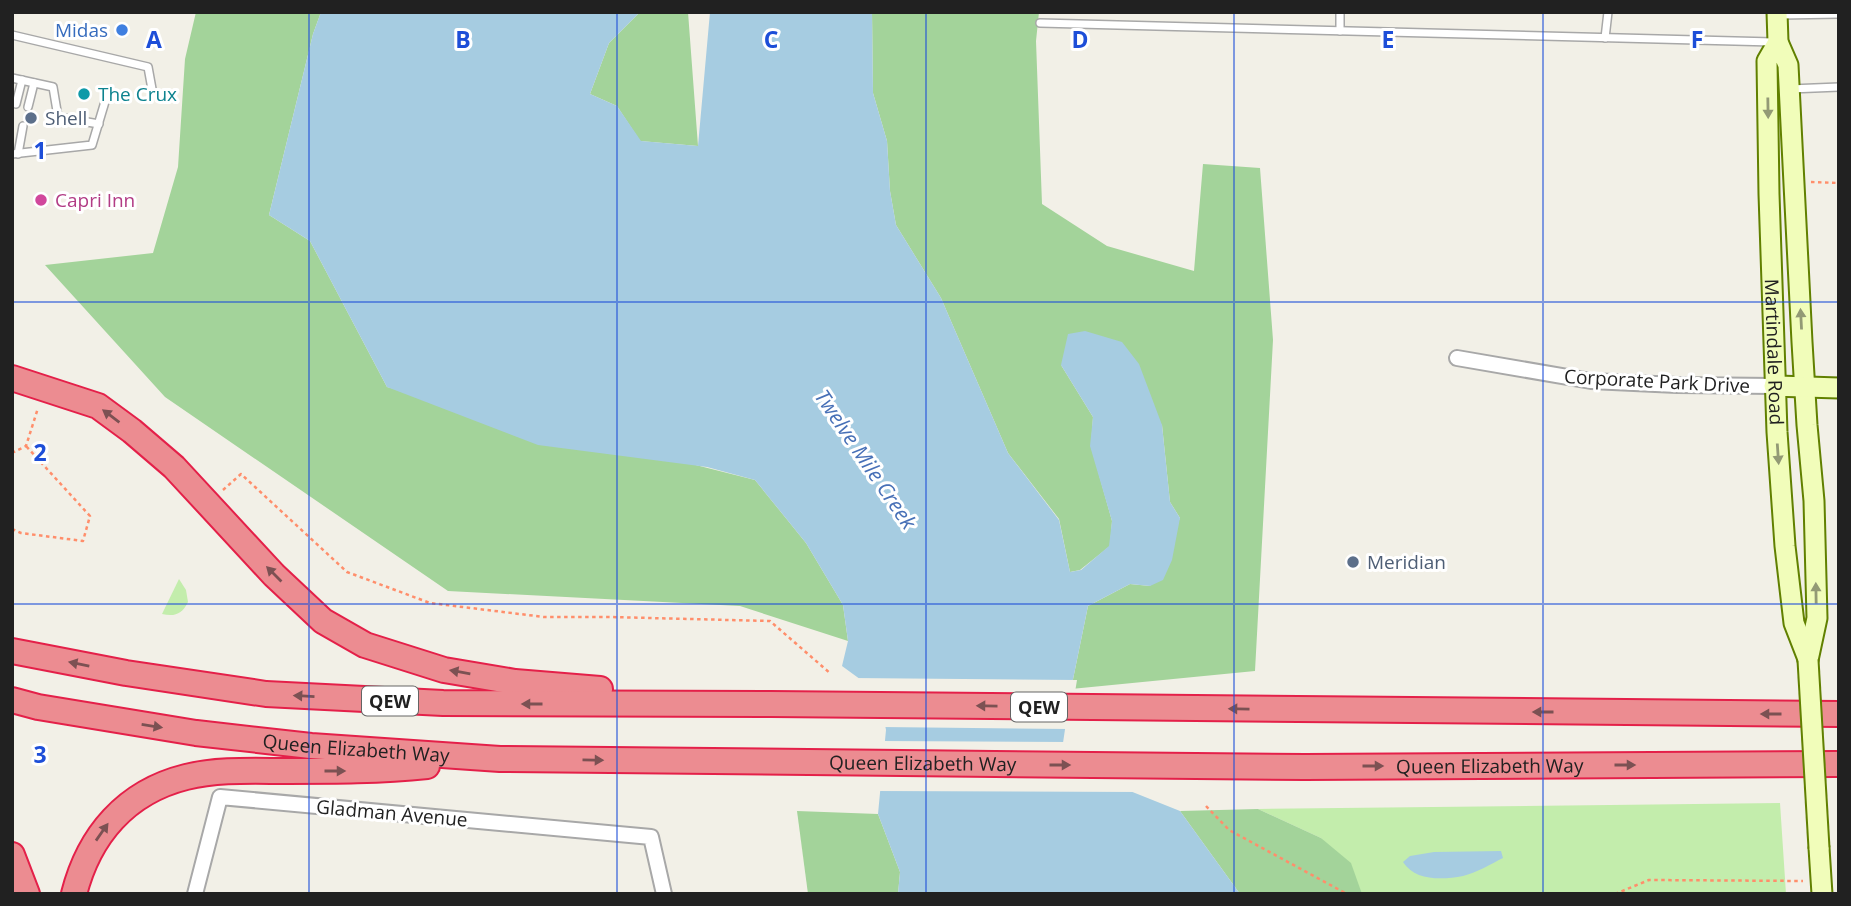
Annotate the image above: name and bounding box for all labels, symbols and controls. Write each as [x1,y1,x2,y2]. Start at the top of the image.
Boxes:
place label: Midas [55,17,108,43]
marker: Midas [114,22,130,38]
text: A [146,23,162,55]
text: B [455,23,471,55]
text: C [764,23,778,55]
text: D [1071,23,1089,55]
text: E [1382,23,1394,55]
text: F [1691,23,1703,55]
place label: The Crux [98,81,177,107]
marker: The Crux [76,86,92,102]
one-way arrow [1762,97,1774,119]
place label: Shell [45,105,87,131]
marker: Shell [23,110,39,126]
text: 1 [33,134,47,166]
place label: Capri Inn [55,187,135,213]
marker: Capri Inn [33,192,49,208]
street label: Martindale Road [1759,278,1790,426]
one-way arrow [1795,308,1806,330]
street label: Corporate Park Drive [1563,363,1751,399]
water label: Twelve Mile Creek [809,384,924,535]
one-way arrow [102,409,120,423]
text: 2 [33,436,47,468]
one-way arrow [1773,443,1784,465]
place label: Meridian [1367,549,1446,575]
marker: Meridian [1345,554,1361,570]
one-way arrow [266,566,282,583]
one-way arrow [1810,581,1822,603]
one-way arrow [68,658,90,669]
one-way arrow [449,666,471,677]
road number: QEW [362,686,418,716]
one-way arrow [293,690,315,701]
road number: QEW [1011,692,1067,722]
one-way arrow [520,698,542,710]
one-way arrow [976,701,998,712]
one-way arrow [1228,704,1250,715]
one-way arrow [1532,706,1554,718]
one-way arrow [1759,708,1781,720]
one-way arrow [141,721,163,732]
street label: Queen Elizabeth Way [261,728,451,769]
text: 3 [33,738,47,770]
street label: Queen Elizabeth Way [829,749,1017,777]
street label: Queen Elizabeth Way [1396,752,1584,779]
one-way arrow [582,754,604,766]
one-way arrow [1049,759,1071,771]
one-way arrow [1614,759,1636,771]
one-way arrow [1362,760,1384,772]
one-way arrow [324,765,346,777]
street label: Gladman Avenue [315,793,469,833]
one-way arrow [95,823,109,841]

